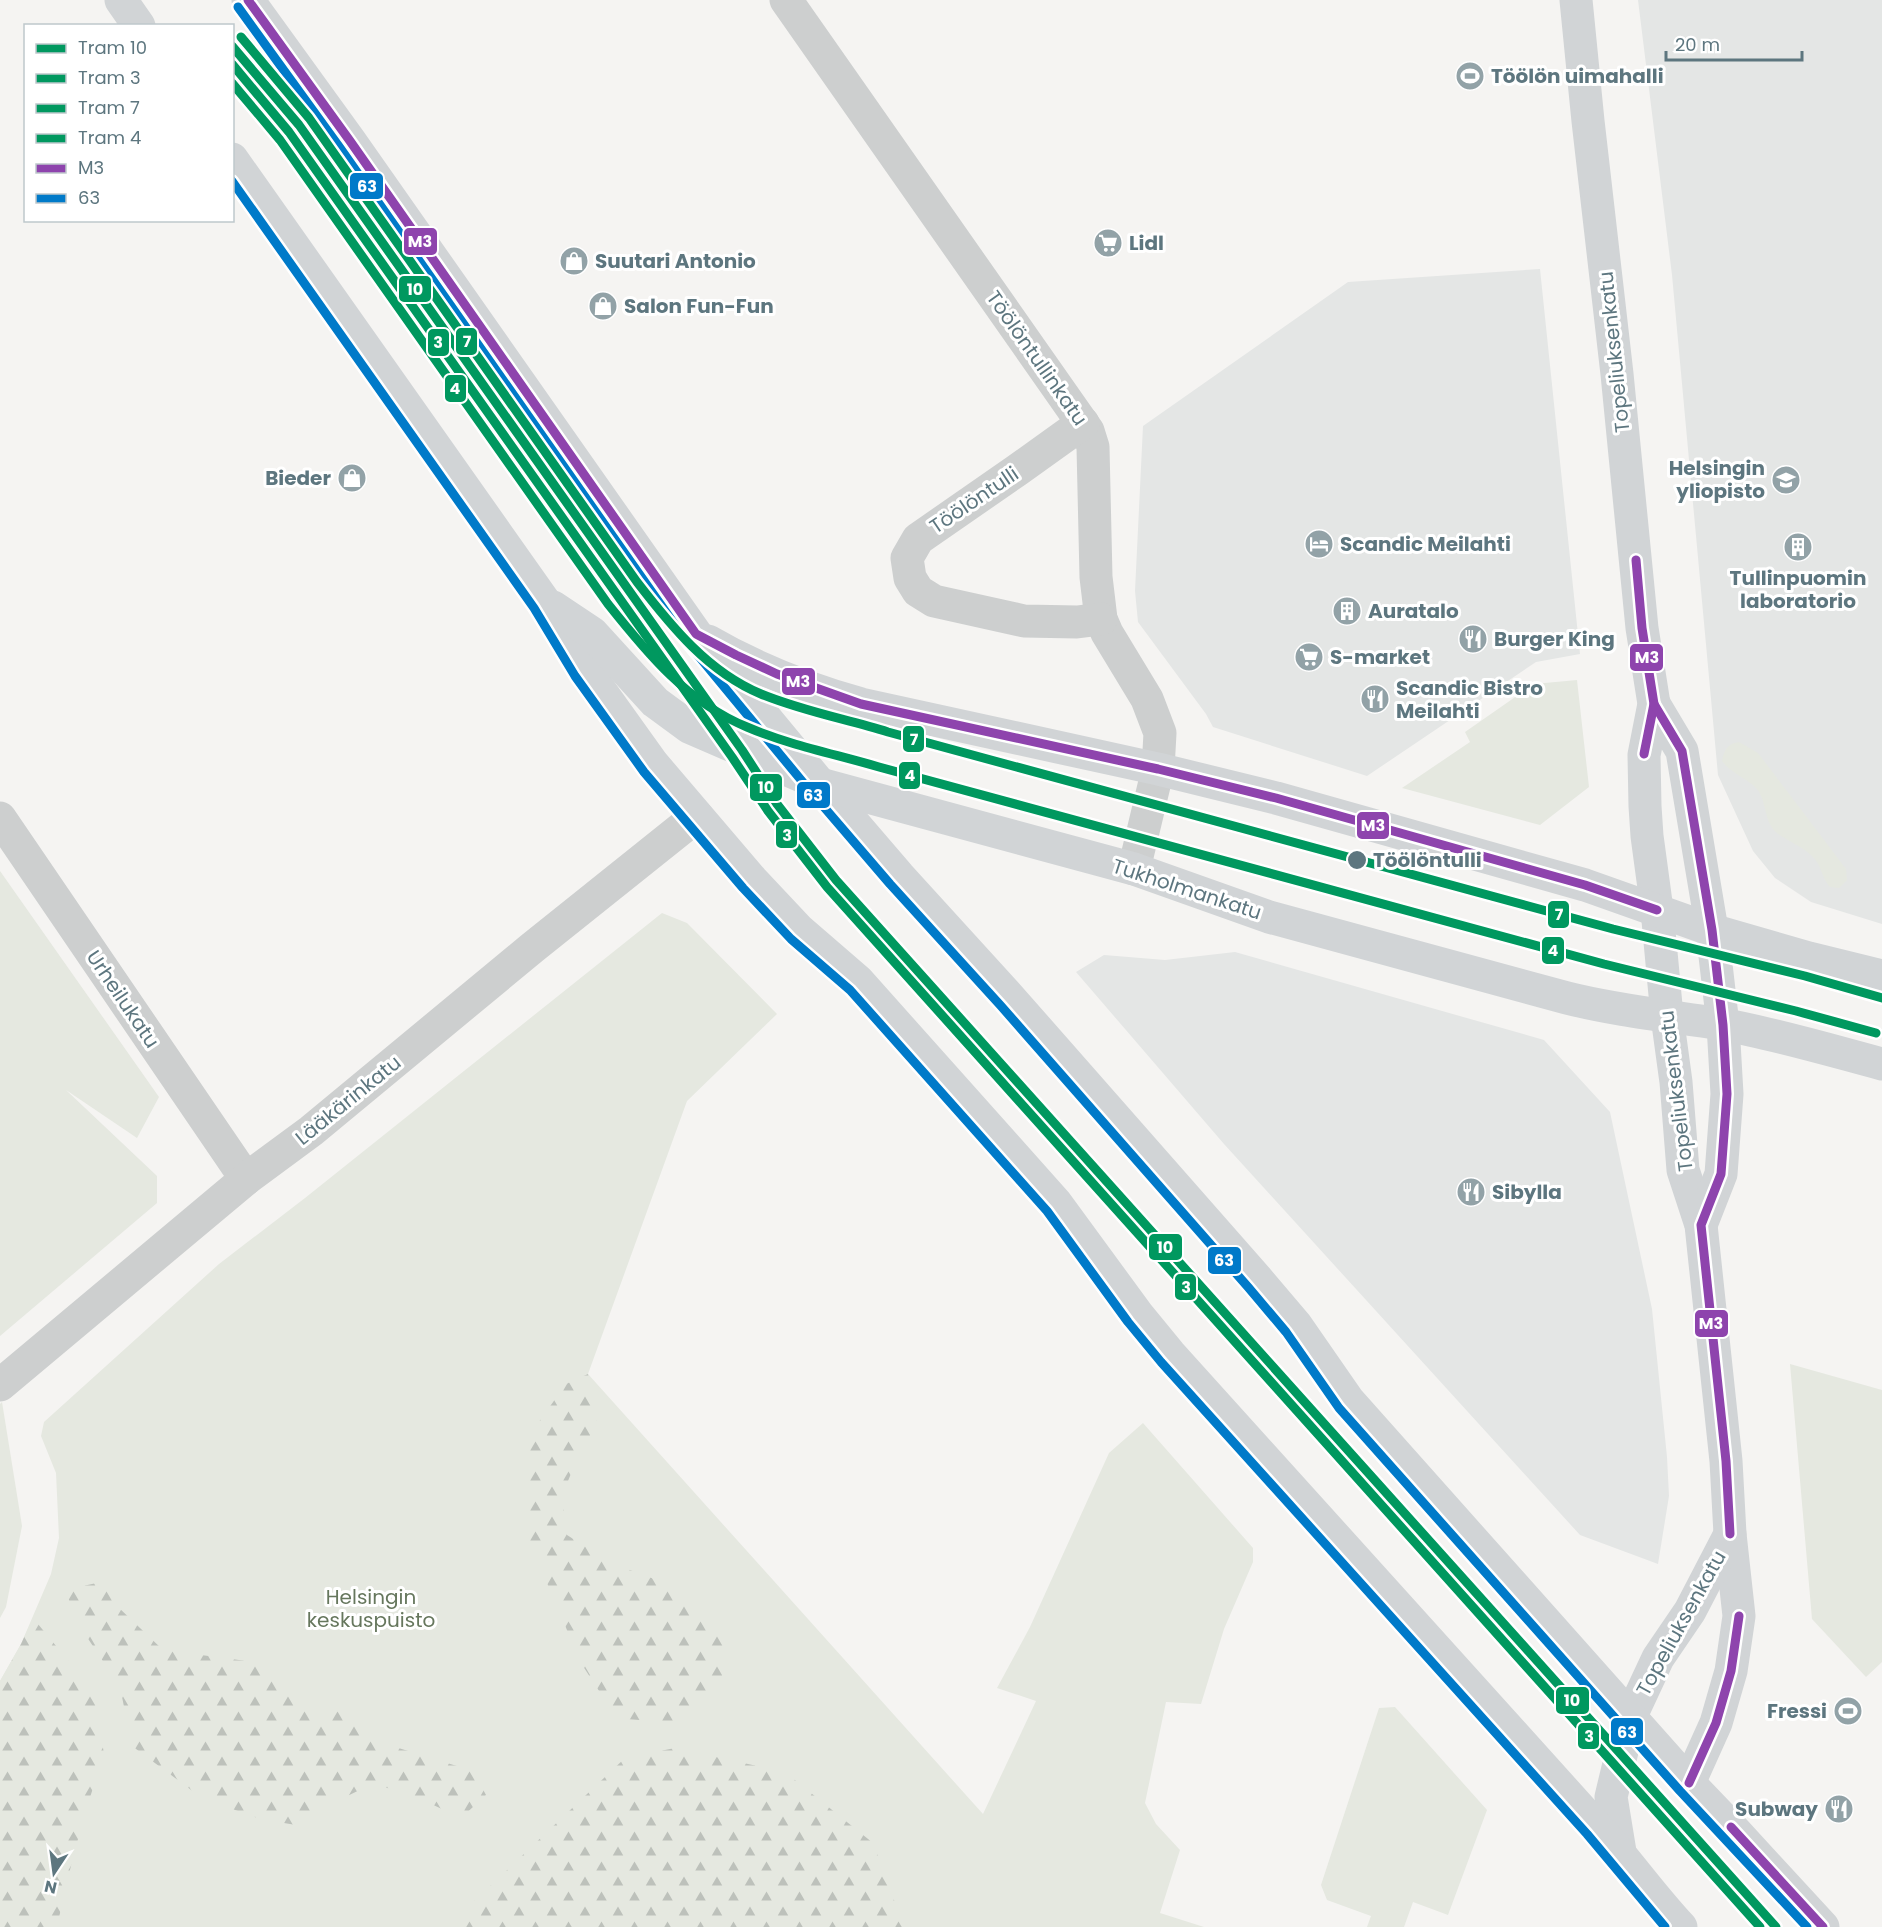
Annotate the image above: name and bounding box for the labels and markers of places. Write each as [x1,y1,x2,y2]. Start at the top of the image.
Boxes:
sports icon: Töölön uimahalli [1454,60,1486,92]
place label: Töölön uimahalli [1491,62,1664,90]
supermarket icon: Lidl [1092,227,1124,259]
place label: Lidl [1129,229,1164,257]
shop icon: Suutari Antonio [558,245,590,277]
place label: Suutari Antonio [595,247,756,275]
shop icon: Salon Fun-Fun [587,290,619,322]
place label: Salon Fun-Fun [624,292,774,320]
place label: Helsingin yliopisto [1669,454,1765,505]
shop icon: Bieder [336,462,368,494]
place label: Bieder [265,464,331,492]
school or university icon: Helsingin yliopisto [1770,464,1802,496]
hotel icon: Scandic Meilahti [1303,528,1335,560]
place label: Scandic Meilahti [1340,530,1511,558]
building icon: Tullinpuomin laboratorio [1782,531,1814,563]
place label: Tullinpuomin laboratorio [1730,564,1866,615]
building icon: Auratalo [1331,595,1363,627]
place label: Auratalo [1368,597,1459,625]
restaurant icon: Burger King [1457,623,1489,655]
place label: Burger King [1494,625,1615,653]
supermarket icon: S-market [1293,641,1325,673]
place label: S-market [1330,643,1430,671]
place label: Scandic Bistro Meilahti [1396,674,1543,725]
restaurant icon: Scandic Bistro Meilahti [1359,683,1391,715]
place label: Töölöntulli [1373,846,1482,874]
marker: Töölöntulli [1346,849,1368,871]
restaurant icon: Sibylla [1455,1176,1487,1208]
place label: Sibylla [1492,1178,1562,1206]
sports icon: Fressi [1832,1695,1864,1727]
place label: Fressi [1767,1697,1827,1725]
restaurant icon: Subway [1823,1793,1855,1825]
place label: Subway [1735,1795,1818,1823]

